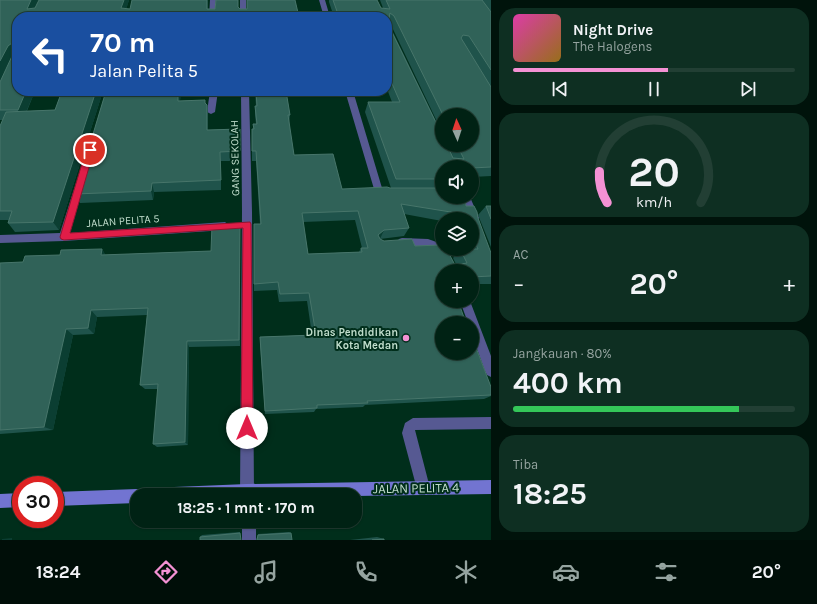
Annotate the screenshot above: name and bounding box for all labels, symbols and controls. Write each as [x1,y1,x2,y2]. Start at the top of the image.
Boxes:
text: Night Drive [573,21,653,39]
text: 70 m [90,26,155,59]
icon: left [24,28,76,80]
text: The Halogens [573,39,652,54]
text: Jalan Pelita 5 [90,60,198,82]
icon: previous [549,78,571,100]
icon: pause [643,78,665,100]
icon: next [737,78,759,100]
north arrow [435,108,479,152]
map controls [435,108,479,360]
street label: GANG SEKOLAH [228,120,242,196]
pin [73,133,107,167]
icon: arrive [79,139,101,161]
text: 20 [628,148,680,196]
button: sound [435,160,479,204]
text: km/h [636,194,672,211]
street label: JALAN PELITA 5 [86,212,160,230]
button: layers [435,212,479,256]
text: AC [513,247,528,262]
button: + [435,264,479,308]
text: 20° [630,266,678,302]
text: − [513,271,525,297]
text: + [783,271,795,297]
button: − [435,316,479,360]
place label: Dinas Pendidikan Kota Medan [305,326,398,352]
marker: Dinas Pendidikan Kota Medan [401,333,411,343]
text: Jangkauan · 80% [513,346,612,361]
text: 400 km [513,365,623,401]
position arrow [226,407,268,449]
text: Tiba [513,457,538,472]
speed limit sign: 30 [12,476,64,528]
text: 18:25 [513,476,587,512]
street label: JALAN PELITA 4 [373,480,459,496]
text: 18:25 · 1 mnt · 170 m [177,499,315,517]
icon: directions [152,558,180,586]
icon: music [252,558,280,586]
icon: phone [352,558,380,586]
icon: climate [452,558,480,586]
icon: car [552,558,580,586]
icon: filters [652,558,680,586]
text: 18:24 [36,561,80,583]
text: 20° [752,561,781,583]

